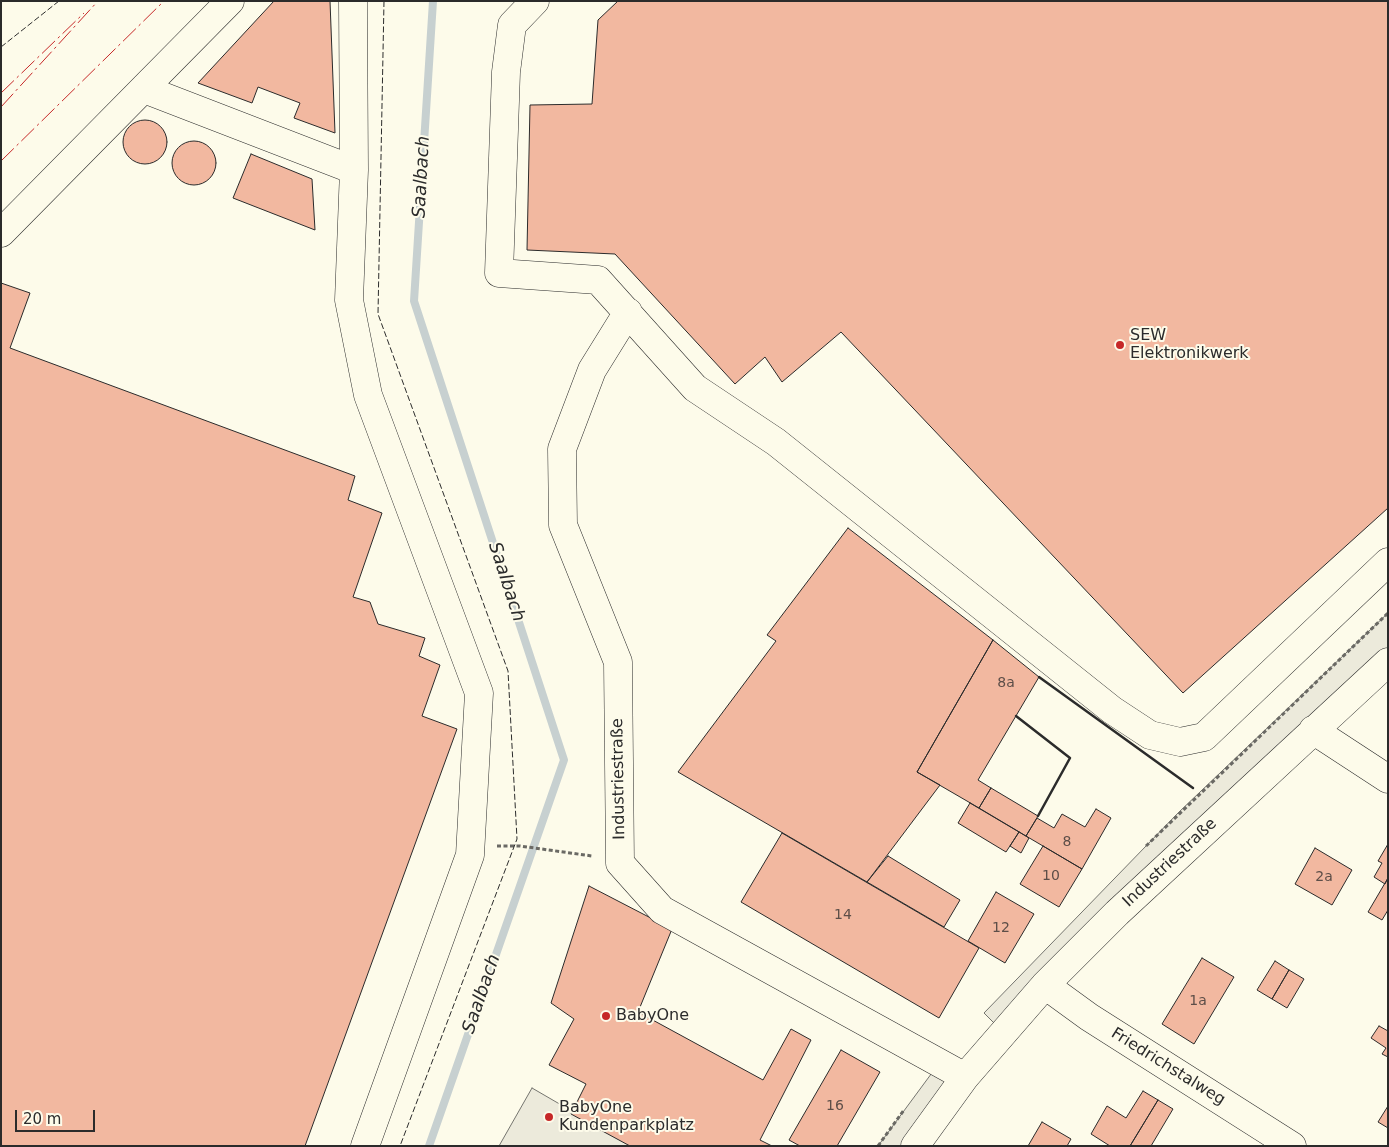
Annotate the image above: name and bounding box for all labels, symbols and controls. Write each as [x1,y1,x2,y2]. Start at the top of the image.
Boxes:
water label: Saalbach [409,135,435,219]
place label: SEW Elektronikwerk [1130,326,1249,364]
marker: SEW Elektronikwerk [1114,339,1126,351]
water label: Saalbach [483,540,529,624]
house number: 8a [997,675,1015,691]
street label: Industriestraße [608,718,630,840]
street label: Industriestraße [1119,815,1221,911]
house number: 8 [1063,834,1071,850]
house number: 10 [1042,868,1060,884]
house number: 2a [1315,869,1333,885]
house number: 14 [834,907,852,923]
house number: 12 [992,920,1010,936]
water label: Saalbach [458,952,506,1036]
house number: 1a [1189,993,1207,1009]
place label: BabyOne [616,1006,689,1026]
marker: BabyOne [600,1010,612,1022]
street label: Friedrichstalweg [1107,1024,1229,1110]
place label: BabyOne Kundenparkplatz [559,1098,694,1136]
house number: 16 [826,1098,844,1114]
scale bar [18,1100,98,1132]
text: 20 m [23,1110,61,1128]
marker: BabyOne Kundenparkplatz [543,1111,555,1123]

